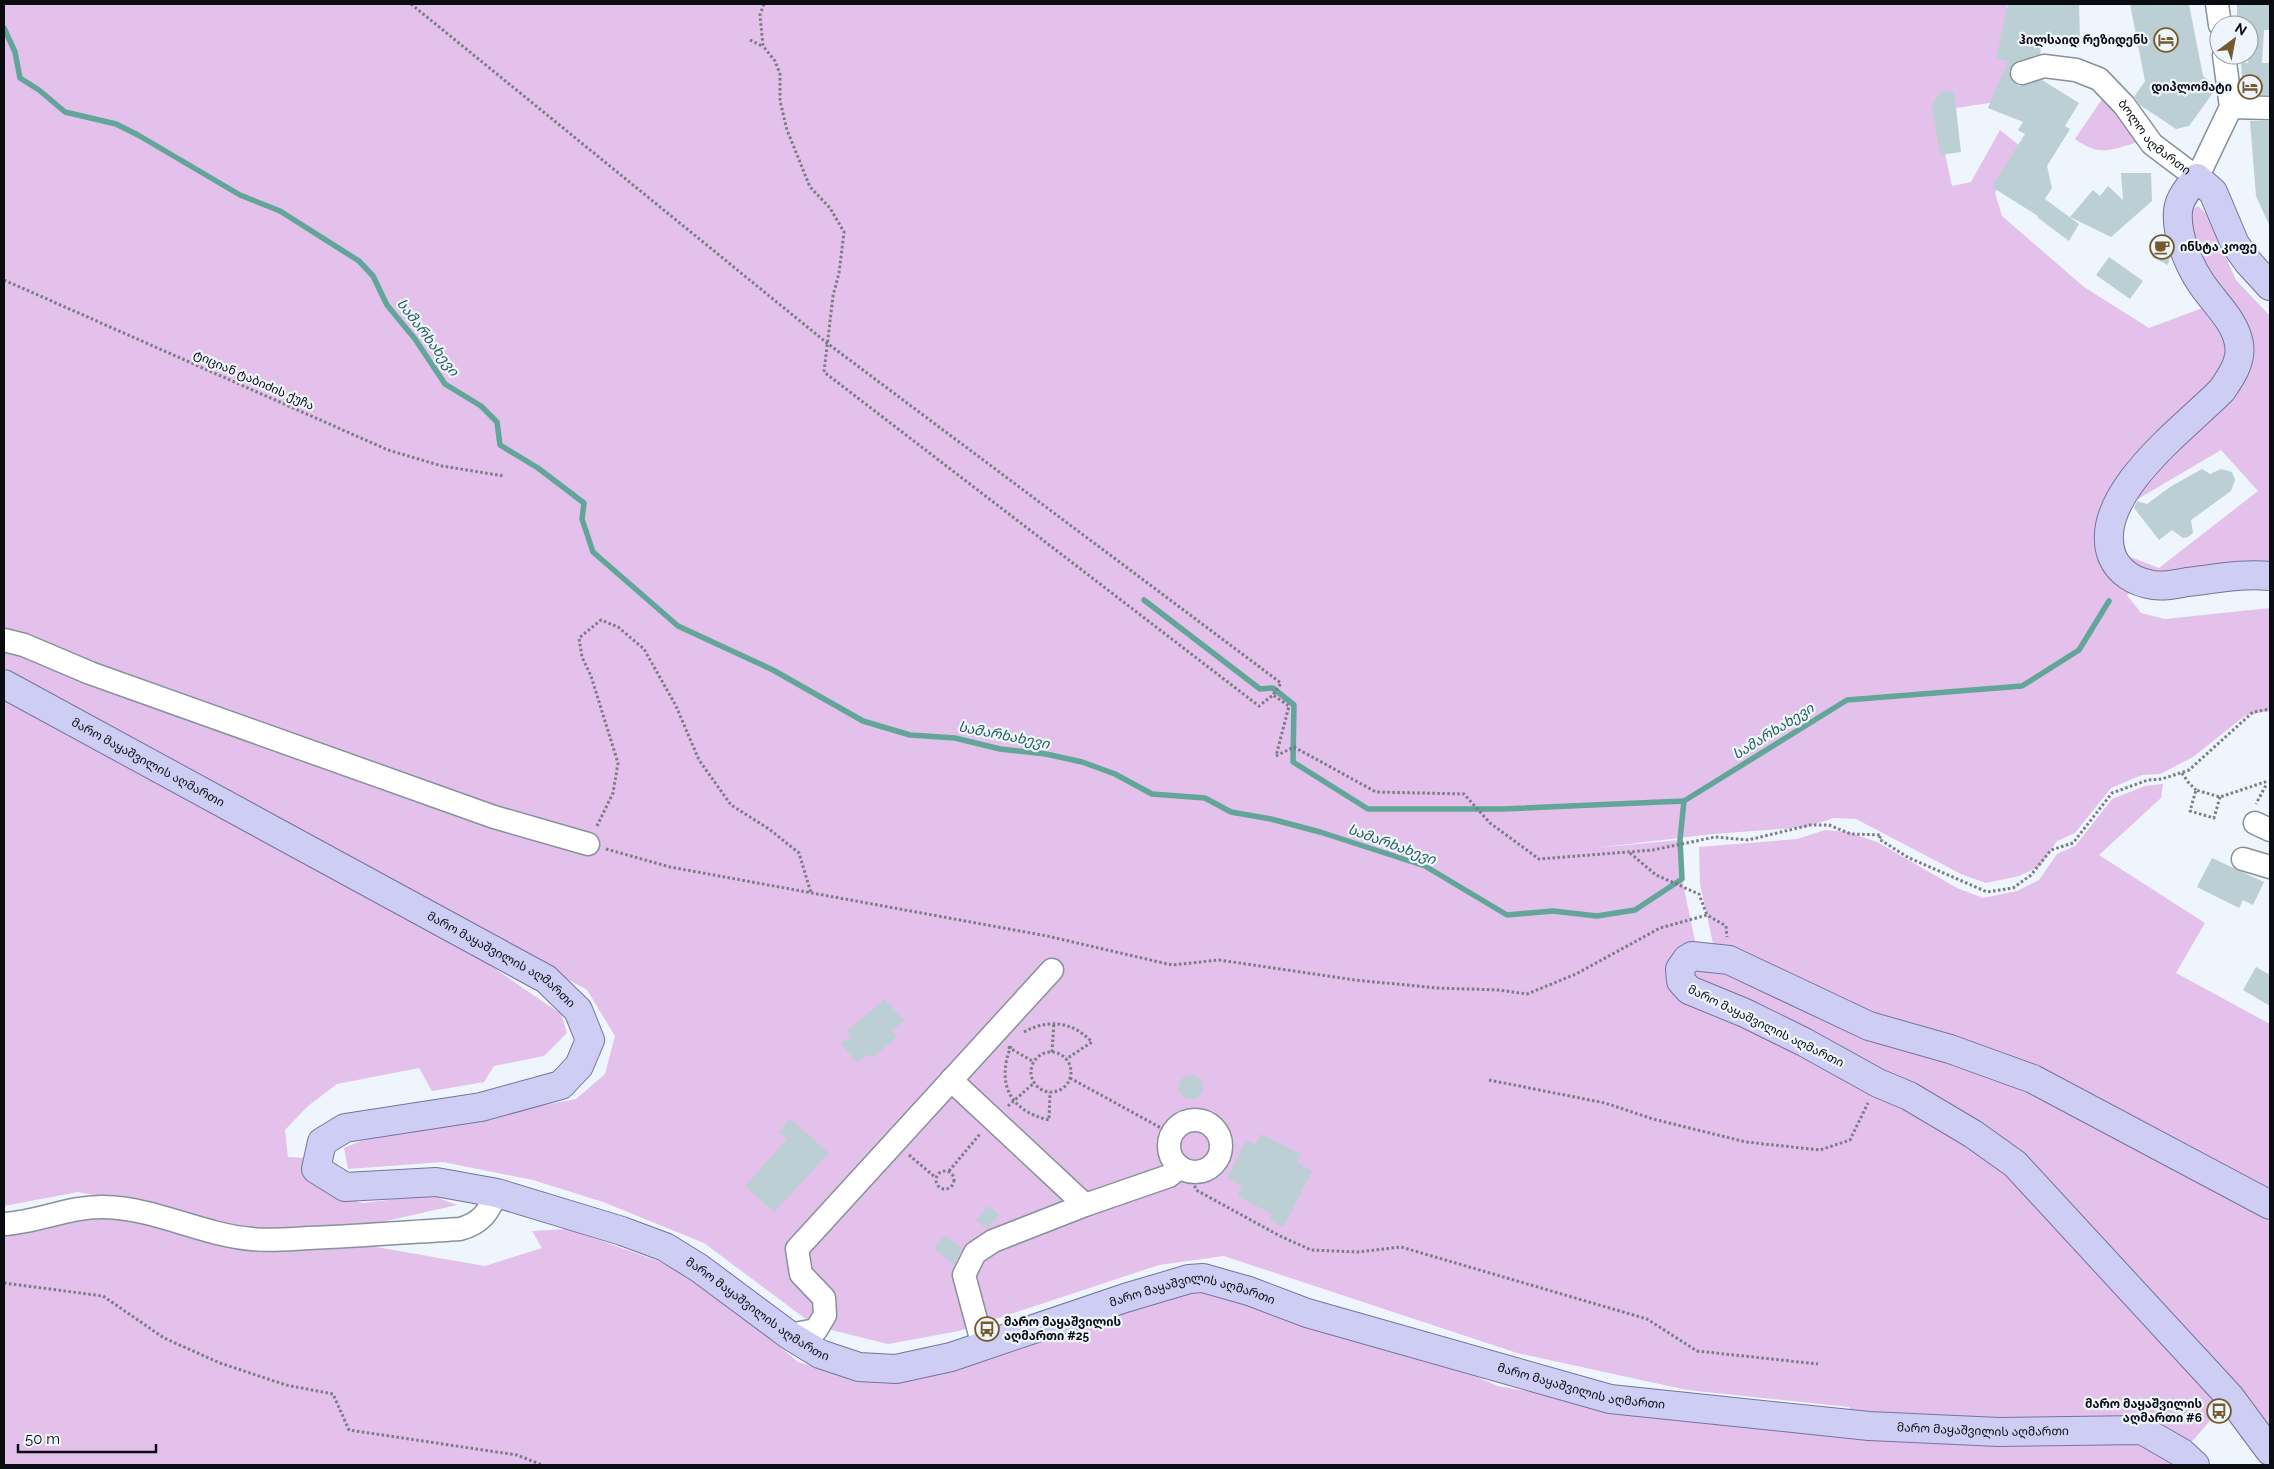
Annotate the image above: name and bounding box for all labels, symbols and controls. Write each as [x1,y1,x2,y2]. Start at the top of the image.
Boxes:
north arrow [2209,15,2259,65]
text: N [2232,19,2250,39]
hotel icon: ჰილსაიდ რეზიდენს [2153,27,2179,53]
place label: ჰილსაიდ რეზიდენს [2019,33,2148,48]
hotel icon: დიპლომატი [2237,74,2263,100]
place label: დიპლომატი [2151,80,2232,95]
street label: ბოლო აღმართი [2115,96,2194,178]
cafe icon: ინსტა კოფე [2149,234,2175,260]
place label: ინსტა კოფე [2180,240,2257,254]
water label: სამარხახევი [393,295,463,380]
street label: ტიციან ტაბიძის ქუჩა [192,347,316,413]
water label: სამარხახევი [1730,699,1818,763]
street label: მარო მაყაშვილის აღმართი [69,715,227,810]
water label: სამარხახევი [957,718,1052,753]
water label: სამარხახევი [1346,821,1439,869]
street label: მარო მაყაშვილის აღმართი [425,909,578,1011]
street label: მარო მაყაშვილის აღმართი [1685,982,1846,1071]
street label: მარო მაყაშვილის აღმართი [683,1255,831,1364]
text: მარო მაყაშვილის აღმართი [1108,1271,1277,1310]
street label: მარო მაყაშვილის აღმართი [1106,1295,1278,1313]
place label: მარო მაყაშვილის აღმართი #25 [1004,1315,1121,1343]
bus stop icon: მარო მაყაშვილის აღმართი #25 [974,1316,1000,1342]
street label: მარო მაყაშვილის აღმართი [1496,1360,1666,1412]
place label: მარო მაყაშვილის აღმართი #6 [2085,1397,2202,1425]
bus stop icon: მარო მაყაშვილის აღმართი #6 [2206,1398,2232,1424]
street label: მარო მაყაშვილის აღმართი [1897,1420,2069,1440]
scale bar [18,1422,155,1454]
text: 50 m [25,1430,60,1448]

